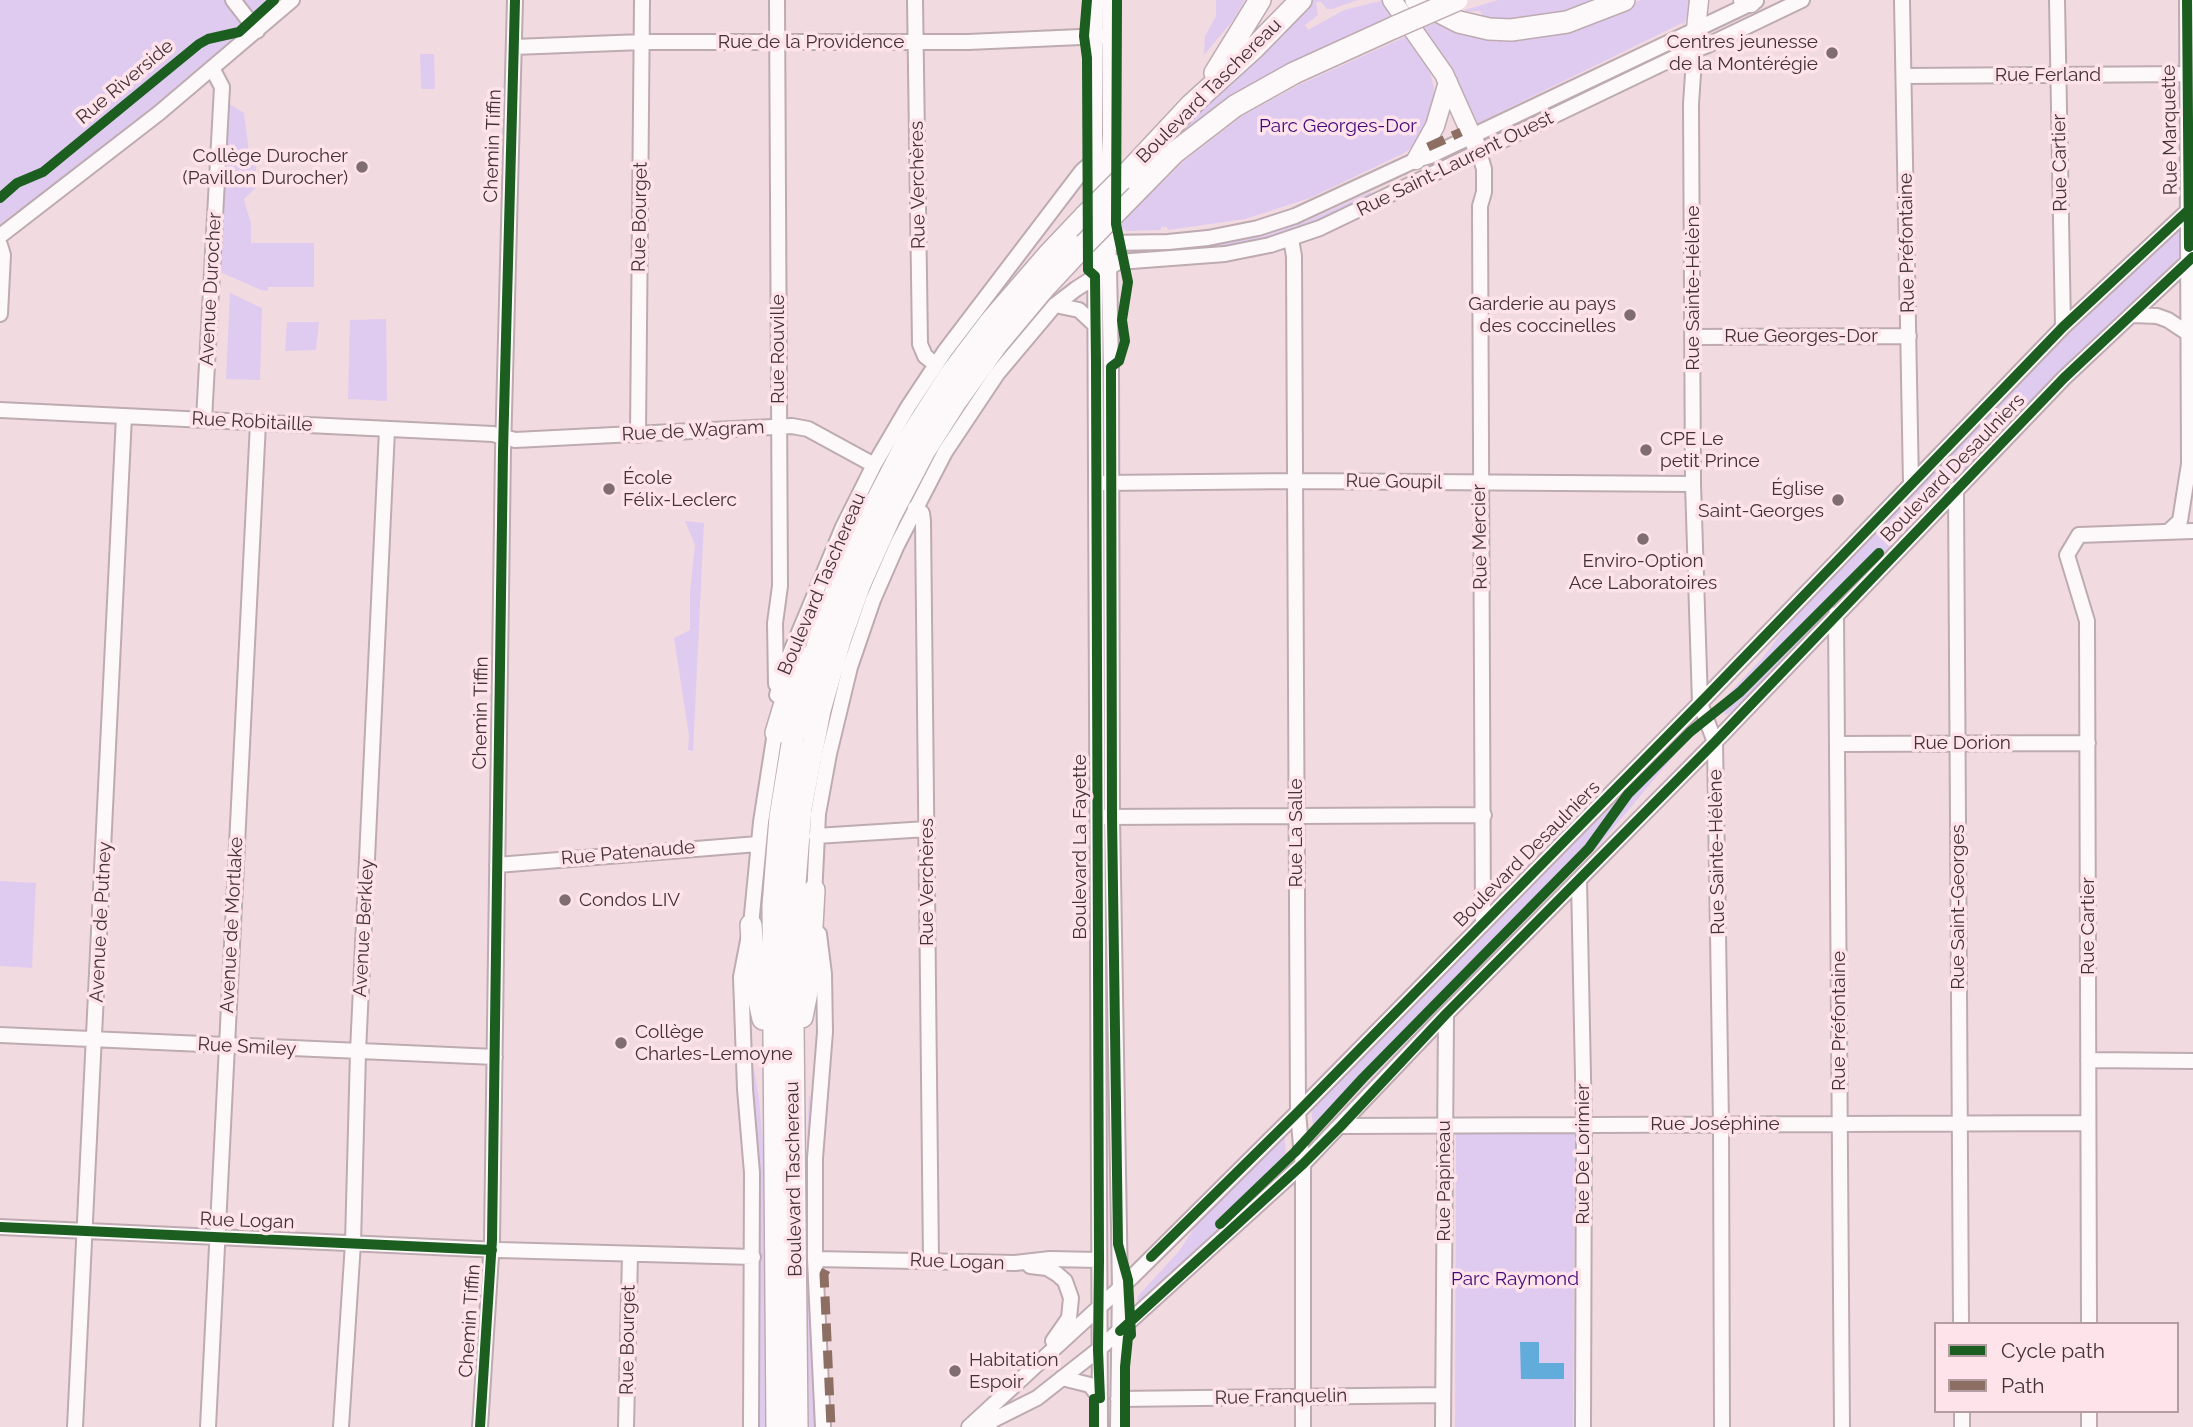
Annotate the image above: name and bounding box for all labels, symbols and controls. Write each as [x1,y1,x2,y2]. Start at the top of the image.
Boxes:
street label: Boulevard Taschereau [1132,14,1286,168]
street label: Rue de la Providence [718,31,904,53]
place label: Centres jeunesse de la Montérégie [1666,31,1818,75]
street label: Rue Riverside [72,35,178,129]
marker: Centres jeunesse de la Montérégie [1824,45,1840,61]
street label: Rue Ferland [1995,64,2101,86]
street label: Rue Marquette [2157,64,2183,196]
street label: Chemin Tiffin [480,89,506,203]
street label: Rue Saint-Laurent Ouest [1353,107,1557,221]
street label: Rue Cartier [2048,114,2072,212]
park label: Parc Georges-Dor [1259,115,1417,137]
street label: Rue Verchères [905,121,931,249]
place label: Collège Durocher (Pavillon Durocher) [183,145,348,189]
marker: Collège Durocher (Pavillon Durocher) [354,159,370,175]
street label: Rue Bourget [628,162,652,272]
street label: Rue Préfontaine [1894,173,1920,313]
street label: Rue Sainte-Hélène [1682,205,1704,371]
street label: Avenue Durocher [196,212,226,366]
place label: Garderie au pays des coccinelles [1468,293,1616,337]
street label: Rue Rouville [767,294,789,404]
marker: Garderie au pays des coccinelles [1622,307,1638,323]
street label: Rue Georges-Dor [1724,325,1878,347]
street label: Boulevard Desaulniers [1876,389,2030,547]
street label: Rue Robitaille [191,407,313,437]
street label: Rue de Wagram [621,416,765,446]
place label: CPE Le petit Prince [1660,428,1760,472]
marker: CPE Le petit Prince [1638,442,1654,458]
place label: École Félix-Leclerc [623,467,737,511]
street label: Rue Goupil [1345,470,1443,494]
place label: Église Saint-Georges [1698,478,1824,522]
marker: École Félix-Leclerc [601,481,617,497]
street label: Rue Mercier [1468,484,1492,590]
street label: Boulevard Taschereau [773,490,871,678]
marker: Église Saint-Georges [1830,492,1846,508]
marker: Enviro-Option Ace Laboratoires [1635,531,1651,547]
place label: Enviro-Option Ace Laboratoires [1569,550,1717,594]
street label: Chemin Tiffin [469,656,493,770]
street label: Rue Dorion [1913,732,2011,754]
street label: Boulevard La Fayette [1069,754,1091,940]
street label: Rue Sainte-Hélène [1704,769,1730,935]
street label: Boulevard Desaulniers [1449,776,1605,932]
street label: Rue La Salle [1285,778,1307,888]
street label: Rue Verchères [916,818,938,946]
street label: Rue Saint-Georges [1947,824,1969,990]
street label: Avenue de Mortlake [216,836,248,1014]
street label: Rue Patenaude [560,836,696,870]
street label: Avenue de Putney [85,841,117,1003]
street label: Avenue Berkley [349,858,379,998]
street label: Rue Cartier [2077,877,2099,975]
place label: Condos LIV [579,889,680,911]
marker: Condos LIV [557,892,573,908]
street label: Rue Préfontaine [1828,951,1850,1091]
place label: Collège Charles-Lemoyne [635,1021,793,1065]
street label: Rue Smiley [197,1033,297,1061]
marker: Collège Charles-Lemoyne [613,1035,629,1051]
street label: Boulevard Taschereau [781,1081,807,1277]
street label: Rue De Lorimier [1572,1083,1594,1225]
street label: Rue Joséphine [1650,1113,1780,1135]
street label: Rue Papineau [1433,1120,1455,1242]
street label: Rue Logan [199,1208,295,1234]
street label: Rue Logan [909,1249,1005,1275]
street label: Chemin Tiffin [455,1264,485,1378]
park label: Parc Raymond [1451,1268,1579,1290]
street label: Rue Bourget [616,1285,640,1395]
legend [1934,1322,2179,1413]
text: Cycle path [2001,1338,2105,1363]
place label: Habitation Espoir [969,1349,1059,1393]
marker: Habitation Espoir [947,1363,963,1379]
text: Path [2001,1373,2045,1398]
street label: Rue Franquelin [1215,1384,1347,1410]

